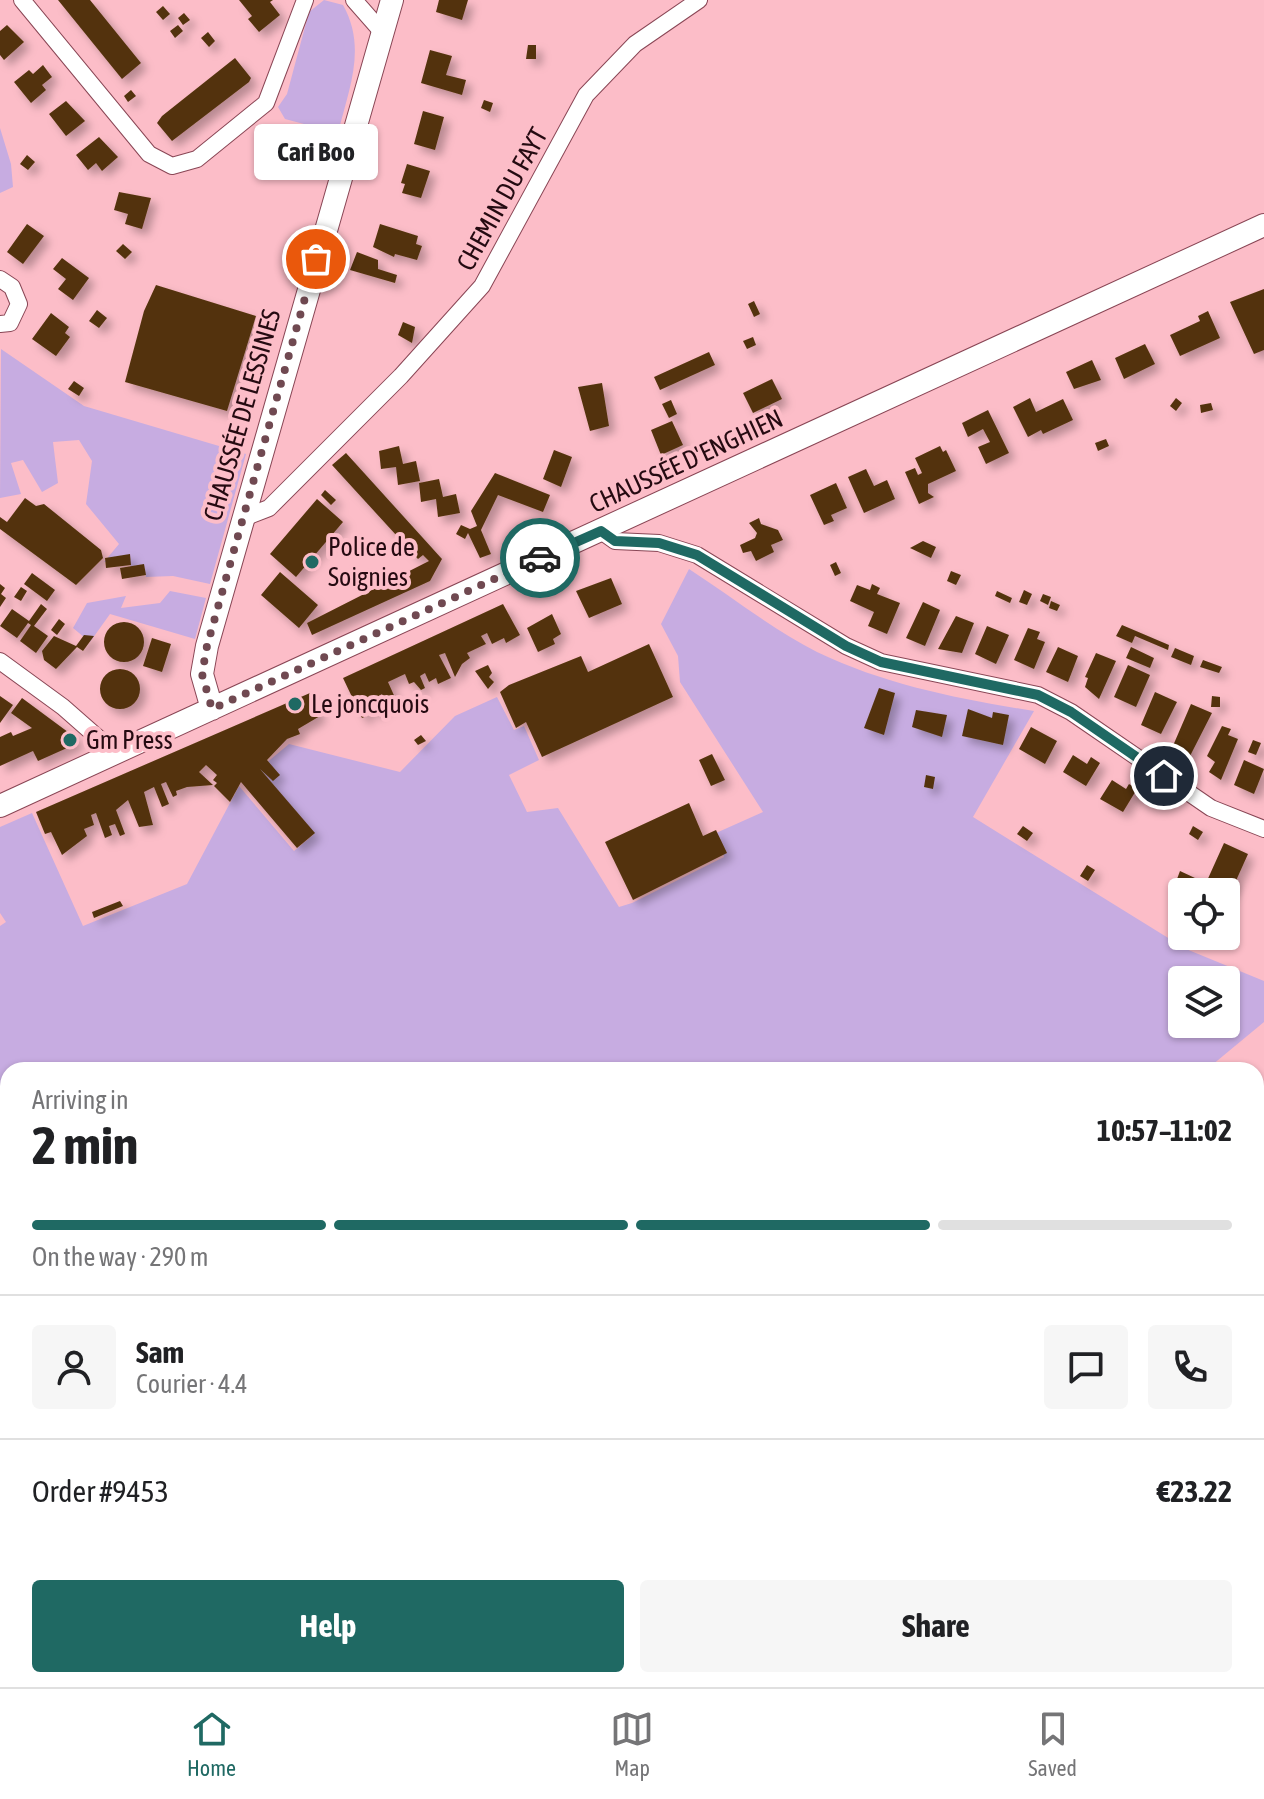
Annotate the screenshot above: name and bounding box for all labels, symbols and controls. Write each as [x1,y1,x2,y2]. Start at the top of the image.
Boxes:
street label: CHEMIN DU FAYT [450,122,554,276]
callout: Cari Boo [254,123,378,179]
text: Cari Boo [277,137,355,167]
pin [282,225,350,293]
icon: bag [294,237,338,281]
street label: CHAUSSÉE DE LESSINES [197,306,287,524]
street label: CHAUSSÉE D'ENGHIEN [585,403,787,519]
courier [500,518,580,598]
place label: Police de Soignies [328,532,415,592]
icon: car [518,536,562,580]
marker: Police de Soignies [303,553,321,571]
place label: Le joncquois [311,689,429,719]
marker: Le joncquois [286,695,304,713]
place label: Gm Press [86,725,173,755]
marker: Gm Press [61,731,79,749]
pin [1130,742,1198,810]
icon: home [1142,754,1186,798]
map controls [1168,878,1240,1038]
button: locate [1168,878,1240,950]
button: layers [1168,966,1240,1038]
text: Arriving in [32,1085,129,1115]
text: 10:57–11:02 [1097,1113,1232,1147]
text: 2 min [32,1115,138,1175]
text: On the way · 290 m [32,1242,209,1272]
button: person [32,1325,116,1409]
button: chat [1044,1325,1128,1409]
button: phone [1148,1325,1232,1409]
text: Sam [136,1335,184,1369]
text: Courier · 4.4 [136,1369,247,1399]
text: Order #9453 [32,1474,169,1508]
text: €23.22 [1157,1474,1232,1508]
button: Help [32,1580,624,1672]
button: Share [640,1580,1232,1672]
tab: Home [187,1707,236,1781]
tab: Map [610,1707,654,1781]
tab: Saved [1028,1707,1077,1781]

